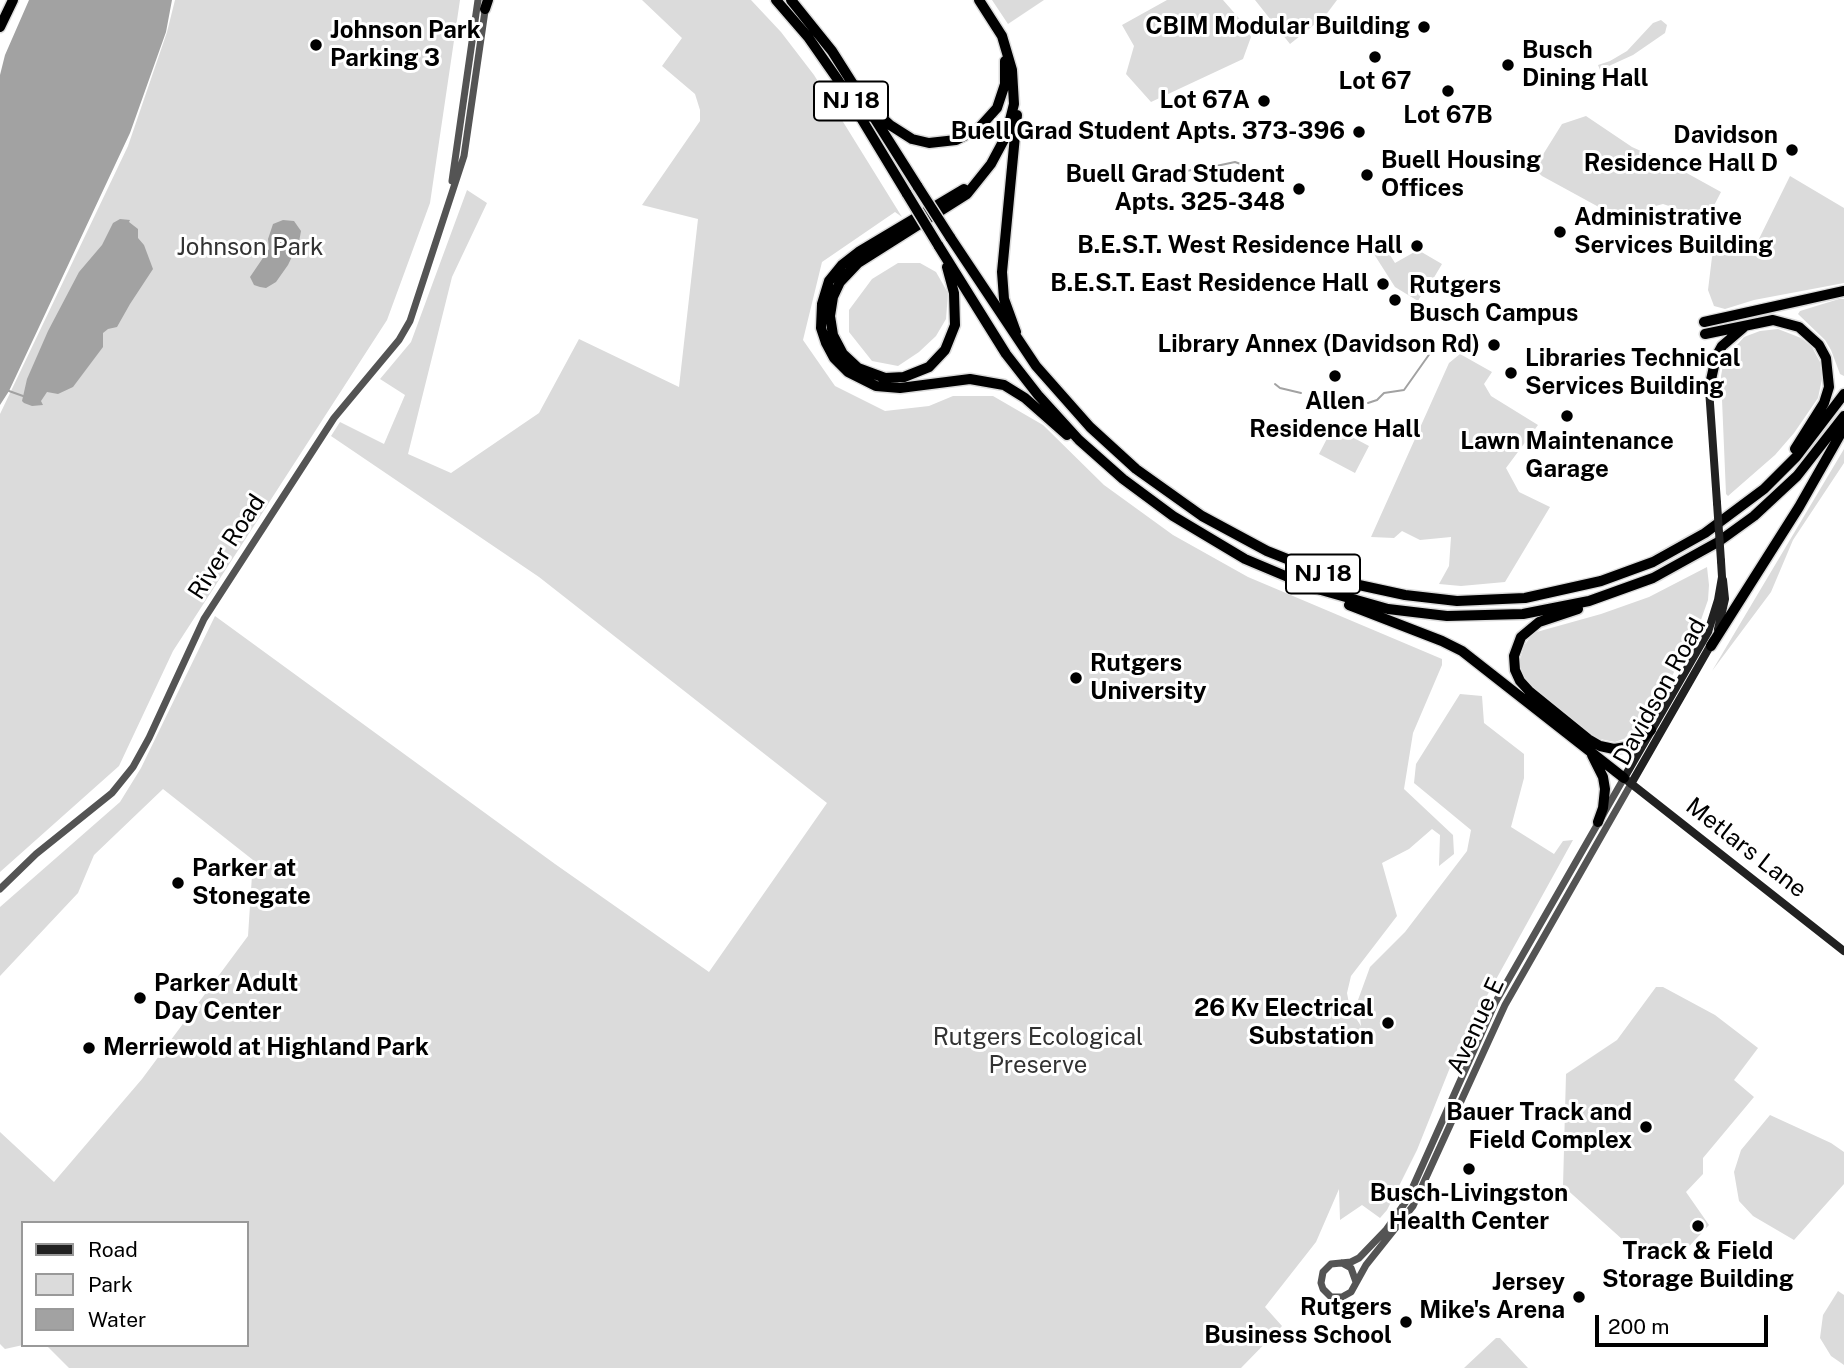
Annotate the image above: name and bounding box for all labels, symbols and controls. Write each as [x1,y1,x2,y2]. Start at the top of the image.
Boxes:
place label: CBIM Modular Building [1145,13,1410,41]
place label: Johnson Park Parking 3 [330,17,481,73]
marker: CBIM Modular Building [1416,19,1432,35]
marker: Johnson Park Parking 3 [308,37,324,53]
place label: Busch Dining Hall [1522,37,1649,93]
marker: Lot 67 [1367,49,1383,65]
marker: Busch Dining Hall [1500,57,1516,73]
place label: Lot 67 [1339,68,1411,96]
road number: NJ 18 [814,82,888,120]
marker: Lot 67B [1440,83,1456,99]
place label: Lot 67A [1160,87,1250,115]
marker: Lot 67A [1256,93,1272,109]
place label: Lot 67B [1403,102,1493,130]
place label: Buell Grad Student Apts. 373-396 [951,118,1345,146]
place label: Davidson Residence Hall D [1584,122,1778,178]
marker: Buell Grad Student Apts. 373-396 [1351,124,1367,140]
marker: Davidson Residence Hall D [1784,142,1800,158]
place label: Buell Housing Offices [1381,147,1541,203]
place label: Buell Grad Student Apts. 325-348 [1066,161,1285,217]
marker: Buell Housing Offices [1359,167,1375,183]
marker: Buell Grad Student Apts. 325-348 [1291,181,1307,197]
place label: Administrative Services Building [1574,204,1773,260]
marker: Administrative Services Building [1552,224,1568,240]
place label: B.E.S.T. West Residence Hall [1077,232,1403,260]
park label: Johnson Park [176,234,324,262]
marker: B.E.S.T. West Residence Hall [1409,238,1425,254]
place label: B.E.S.T. East Residence Hall [1050,270,1369,298]
place label: Rutgers Busch Campus [1409,272,1578,328]
marker: B.E.S.T. East Residence Hall [1375,276,1391,292]
marker: Rutgers Busch Campus [1387,292,1403,308]
place label: Library Annex (Davidson Rd) [1157,331,1480,359]
marker: Library Annex (Davidson Rd) [1486,337,1502,353]
place label: Libraries Technical Services Building [1525,345,1741,401]
marker: Libraries Technical Services Building [1503,365,1519,381]
marker: Allen Residence Hall [1327,368,1343,384]
place label: Allen Residence Hall [1249,388,1421,444]
marker: Lawn Maintenance Garage [1559,408,1575,424]
place label: Lawn Maintenance Garage [1460,428,1674,484]
street label: River Road [182,489,272,605]
road number: NJ 18 [1286,554,1360,594]
street label: Davidson Road [1608,613,1712,771]
place label: Rutgers University [1090,650,1206,706]
marker: Rutgers University [1068,670,1084,686]
street label: Metlars Lane [1680,792,1812,904]
place label: Parker at Stonegate [192,855,311,911]
marker: Parker at Stonegate [170,875,186,891]
place label: Parker Adult Day Center [154,970,298,1026]
street label: Avenue E [1441,973,1511,1079]
marker: Parker Adult Day Center [132,990,148,1006]
place label: 26 Kv Electrical Substation [1194,995,1374,1051]
marker: 26 Kv Electrical Substation [1380,1015,1396,1031]
park label: Rutgers Ecological Preserve [933,1024,1143,1080]
place label: Merriewold at Highland Park [103,1034,429,1062]
marker: Merriewold at Highland Park [81,1040,97,1056]
place label: Bauer Track and Field Complex [1446,1099,1632,1155]
marker: Bauer Track and Field Complex [1638,1119,1654,1135]
marker: Busch-Livingston Health Center [1461,1161,1477,1177]
place label: Busch-Livingston Health Center [1370,1180,1568,1236]
marker: Track & Field Storage Building [1690,1218,1706,1234]
legend [21,1221,248,1347]
text: Road [88,1237,138,1262]
place label: Track & Field Storage Building [1602,1238,1794,1294]
place label: Jersey Mike's Arena [1419,1269,1565,1325]
text: Park [88,1272,133,1297]
marker: Jersey Mike's Arena [1571,1289,1587,1305]
place label: Rutgers Business School [1204,1294,1392,1350]
scale bar [1599,1302,1772,1346]
text: Water [88,1307,146,1332]
marker: Rutgers Business School [1398,1314,1414,1330]
text: 200 m [1608,1314,1669,1339]

